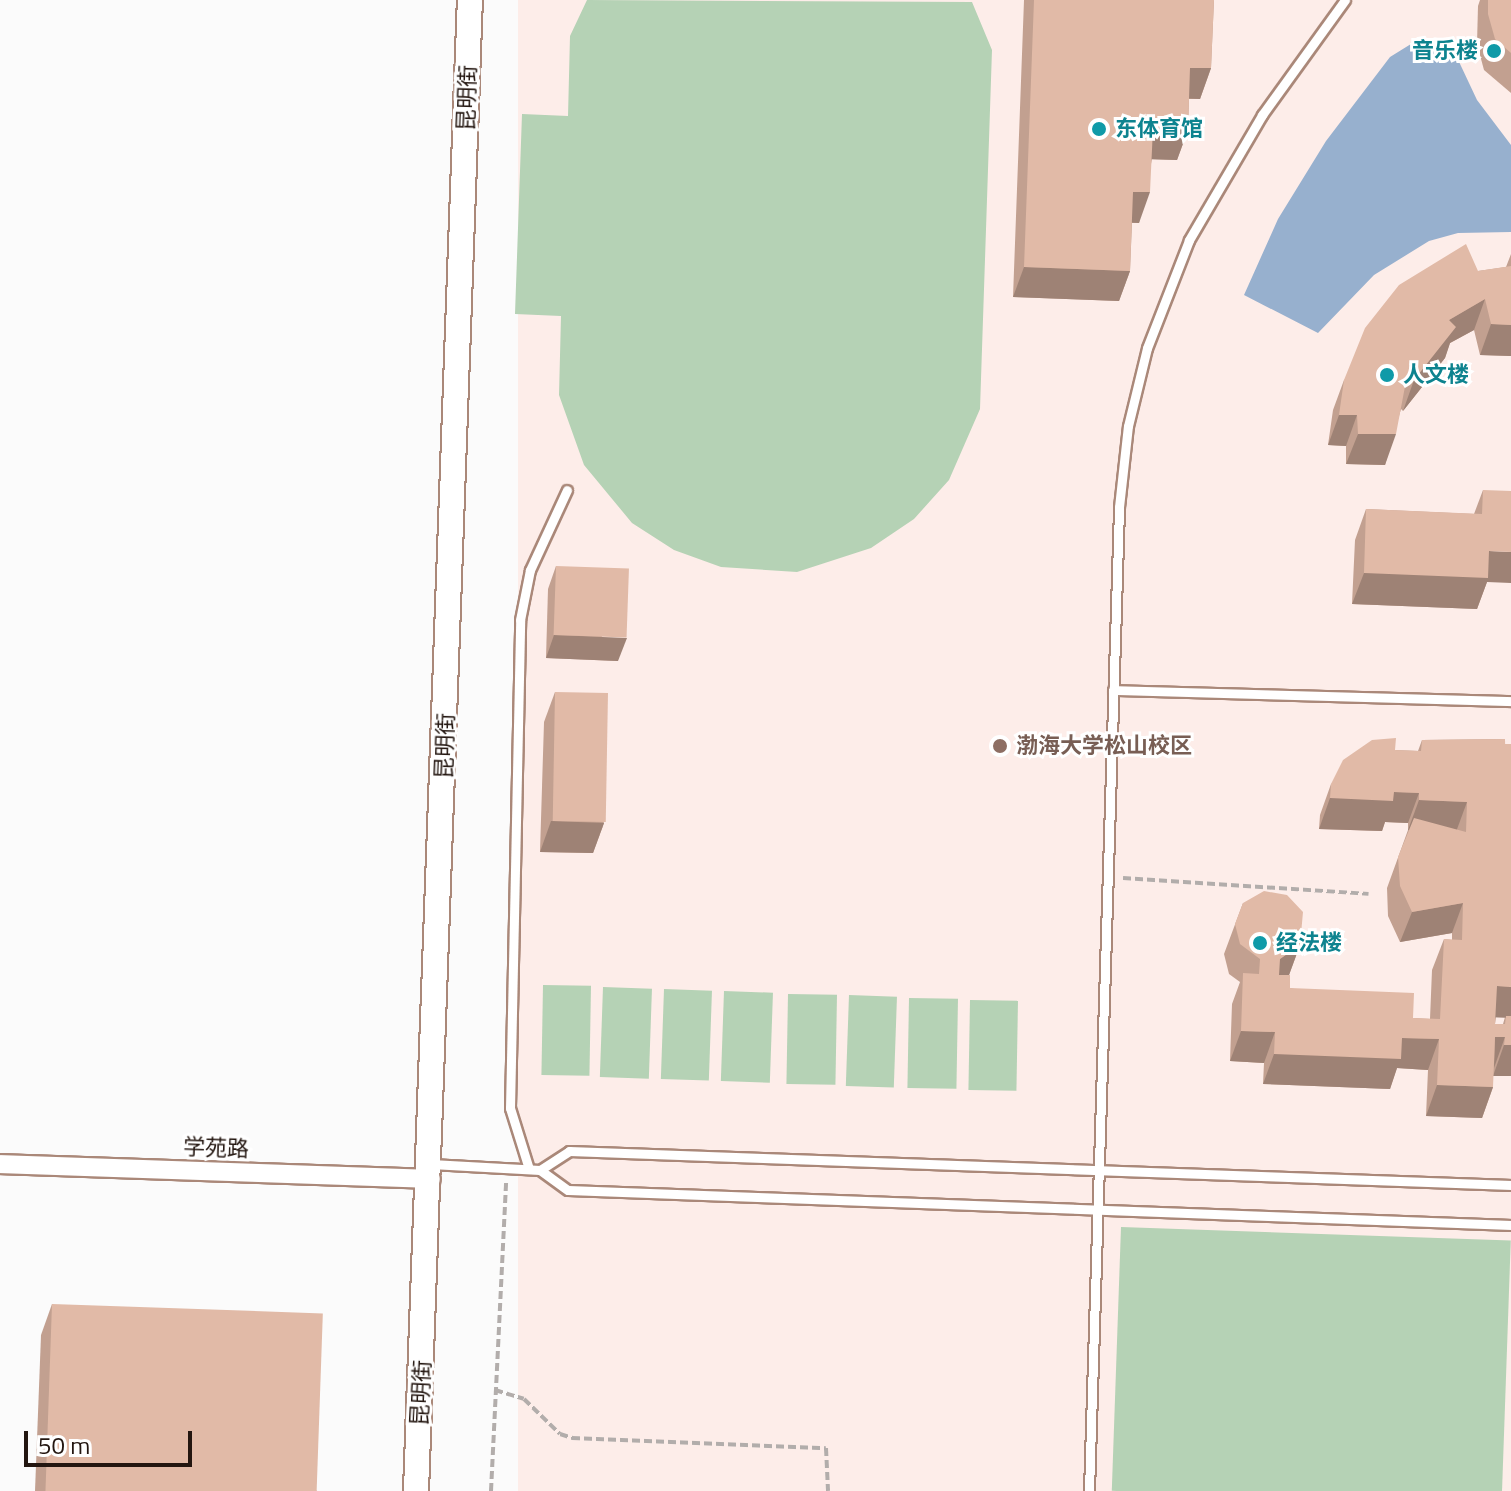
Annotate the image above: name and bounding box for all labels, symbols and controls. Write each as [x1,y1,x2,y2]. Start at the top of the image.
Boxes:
place label: 音乐楼 [1412,38,1478,64]
marker: 音乐楼 [1485,42,1503,60]
street label: 昆明街 [453,65,481,131]
place label: 东体育馆 [1115,116,1203,142]
marker: 东体育馆 [1090,120,1108,138]
place label: 人文楼 [1403,362,1469,388]
marker: 人文楼 [1378,366,1396,384]
street label: 昆明街 [431,713,459,779]
place label: 渤海大学松山校区 [1016,733,1192,759]
marker: 渤海大学松山校区 [991,737,1009,755]
place label: 经法楼 [1276,930,1342,956]
marker: 经法楼 [1251,934,1269,952]
street label: 学苑路 [183,1134,249,1162]
street label: 昆明街 [406,1359,436,1427]
scale bar [28,1415,196,1465]
text: 50 m [38,1427,90,1463]

